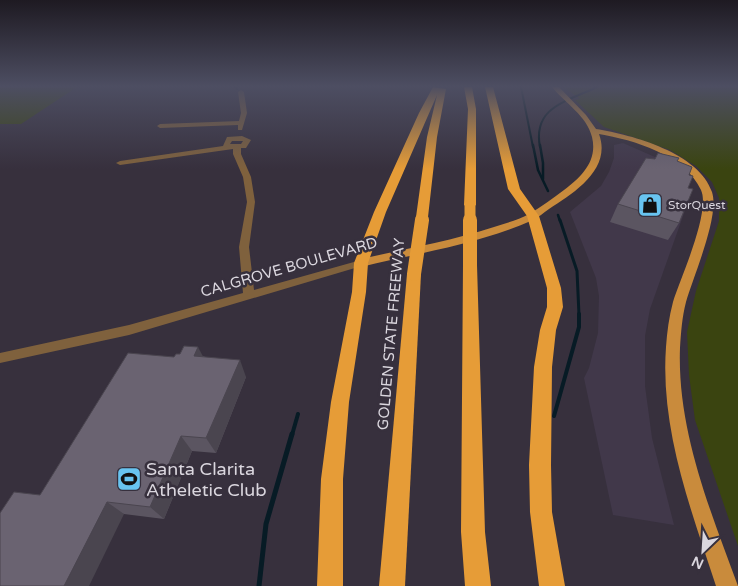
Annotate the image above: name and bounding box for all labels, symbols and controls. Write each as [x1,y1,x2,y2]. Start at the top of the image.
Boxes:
shop icon: StorQuest [637,192,663,218]
place label: StorQuest [668,198,726,212]
street label: CALGROVE BOULEVARD [198,233,380,301]
street label: GOLDEN STATE FREEWAY [374,237,408,431]
place label: Santa Clarita Atheletic Club [146,458,267,501]
sports icon: Santa Clarita Atheletic Club [116,466,142,492]
north arrow [678,526,728,576]
text: N [689,552,706,572]

